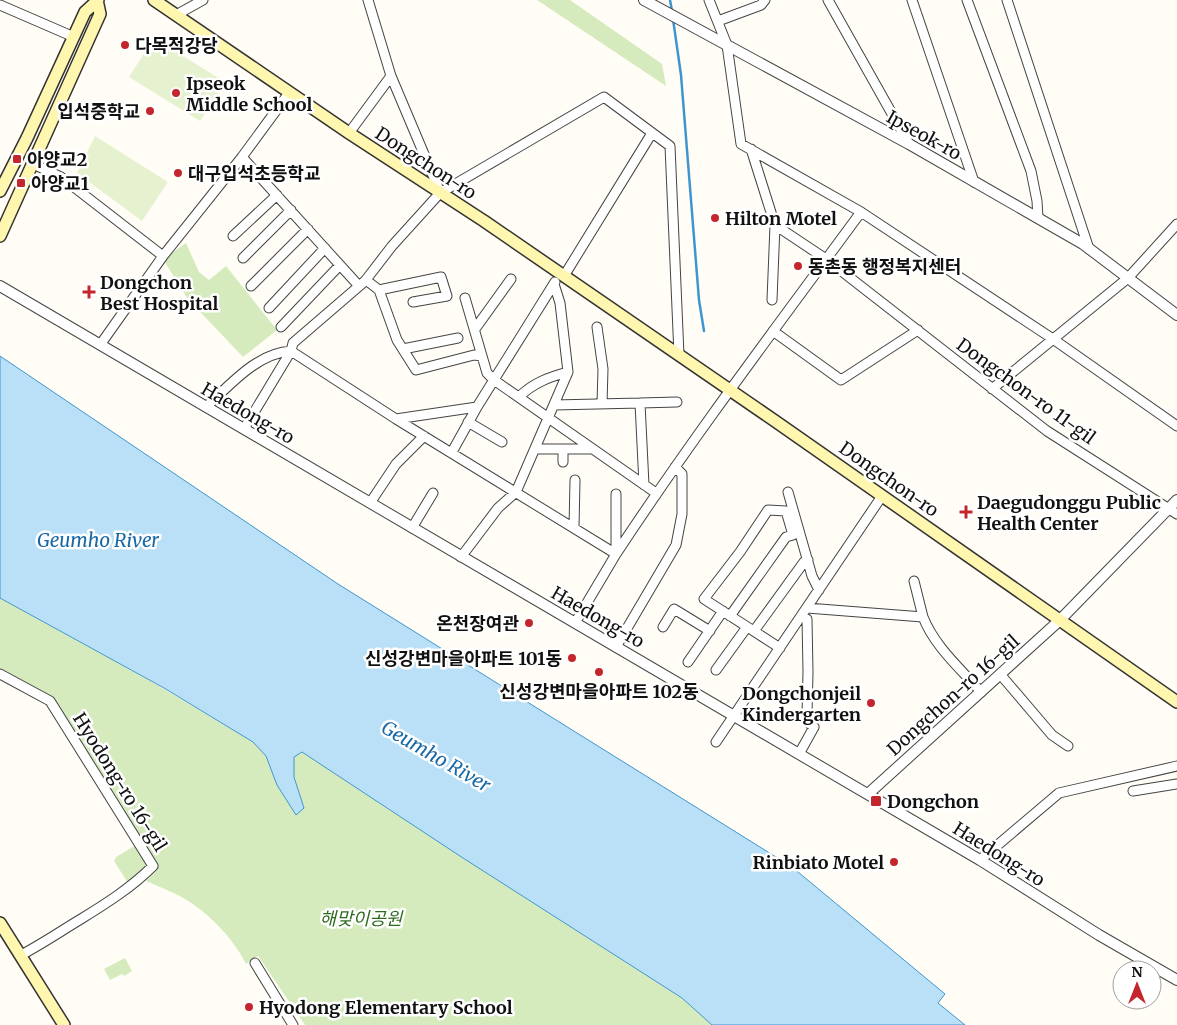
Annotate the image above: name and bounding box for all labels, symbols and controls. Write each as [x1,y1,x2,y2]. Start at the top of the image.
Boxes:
place label: 다목적강당 [135,34,218,57]
marker: 다목적강당 [119,39,131,51]
place label: Ipseok Middle School [186,72,312,116]
marker: Ipseok Middle School [170,87,182,99]
place label: 입석중학교 [57,100,140,123]
marker: 입석중학교 [144,105,156,117]
street label: Ipseok-ro [883,105,965,165]
street label: Dongchon-ro [371,122,481,204]
place label: 아양교2 [27,148,87,171]
marker: 아양교2 [11,153,23,165]
place label: 대구입석초등학교 [188,162,320,185]
marker: 대구입석초등학교 [172,167,184,179]
place label: 아양교1 [31,172,89,195]
marker: 아양교1 [15,177,27,189]
place label: Hilton Motel [725,207,837,230]
marker: Hilton Motel [709,212,721,224]
place label: 동촌동 행정복지센터 [808,255,961,278]
marker: 동촌동 행정복지센터 [792,260,804,272]
place label: Dongchon Best Hospital [100,271,219,315]
marker: Dongchon Best Hospital [82,285,96,299]
street label: Dongchon-ro 11-gil [952,333,1100,449]
street label: Haedong-ro [197,377,299,449]
street label: Dongchon-ro [835,436,943,522]
place label: Daegudonggu Public Health Center [977,491,1161,535]
marker: Daegudonggu Public Health Center [959,505,973,519]
water label: Geumho River [37,528,159,552]
street label: Haedong-ro [547,581,649,653]
place label: 온천장여관 [436,612,519,635]
marker: 온천장여관 [523,617,535,629]
street label: Dongchon-ro 16-gil [882,629,1024,760]
place label: 신성강변마을아파트 101동 [365,647,562,670]
marker: 신성강변마을아파트 101동 [566,652,578,664]
marker: 신성강변마을아파트 102동 [593,666,605,678]
place label: 신성강변마을아파트 102동 [499,680,699,703]
place label: Dongchonjeil Kindergarten [742,682,861,726]
marker: Dongchonjeil Kindergarten [865,697,877,709]
street label: Hyodong-ro 16-gil [68,708,172,856]
water label: Geumho River [377,715,495,797]
place label: Dongchon [887,790,979,813]
marker: Dongchon [869,794,883,808]
street label: Haedong-ro [949,817,1049,891]
place label: Rinbiato Motel [753,851,884,874]
marker: Rinbiato Motel [888,856,900,868]
park label: 해맞이공원 [320,907,404,930]
north arrow [1112,960,1162,1010]
text: N [1131,963,1143,981]
place label: Hyodong Elementary School [259,996,513,1019]
marker: Hyodong Elementary School [243,1001,255,1013]

